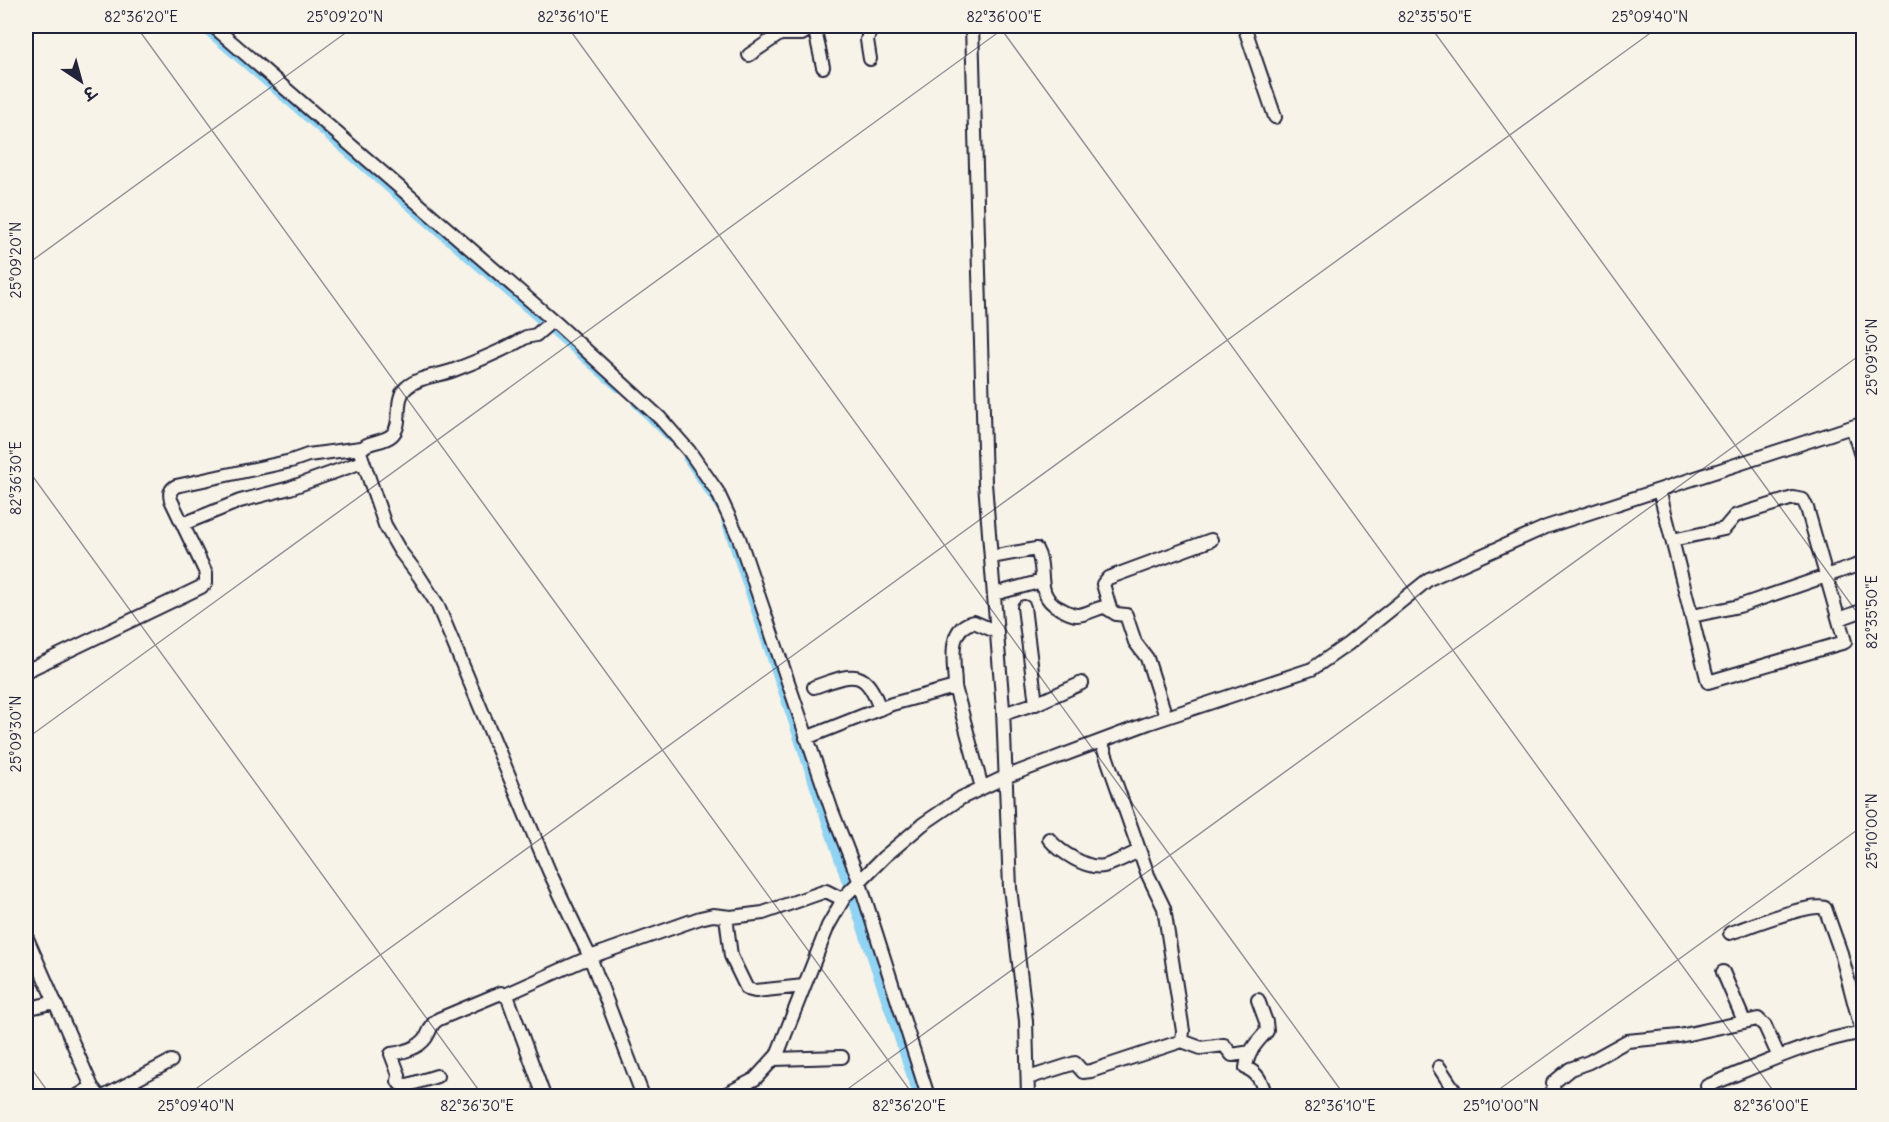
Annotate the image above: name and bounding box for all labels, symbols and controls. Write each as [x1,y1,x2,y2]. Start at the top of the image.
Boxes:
text: 82°36'20"E [104,7,178,26]
text: 25°09'20"N [307,7,383,26]
text: 82°36'10"E [537,7,609,26]
text: 82°36'00"E [966,7,1042,26]
text: 82°35'50"E [1398,7,1472,26]
text: 25°09'40"N [1612,7,1688,26]
north arrow [51,51,111,111]
text: उ [79,81,102,105]
text: 25°09'20"N [6,222,25,298]
text: 25°09'50"N [1862,318,1881,396]
text: 82°36'30"E [6,441,25,515]
text: 82°35'50"E [1862,575,1881,649]
text: 25°09'30"N [6,695,25,773]
text: 25°10'00"N [1862,793,1881,869]
text: 25°09'40"N [158,1096,234,1115]
text: 82°36'30"E [440,1096,514,1115]
text: 82°36'20"E [872,1096,946,1115]
text: 82°36'10"E [1304,1096,1376,1115]
text: 25°10'00"N [1463,1096,1539,1115]
text: 82°36'00"E [1733,1096,1809,1115]

